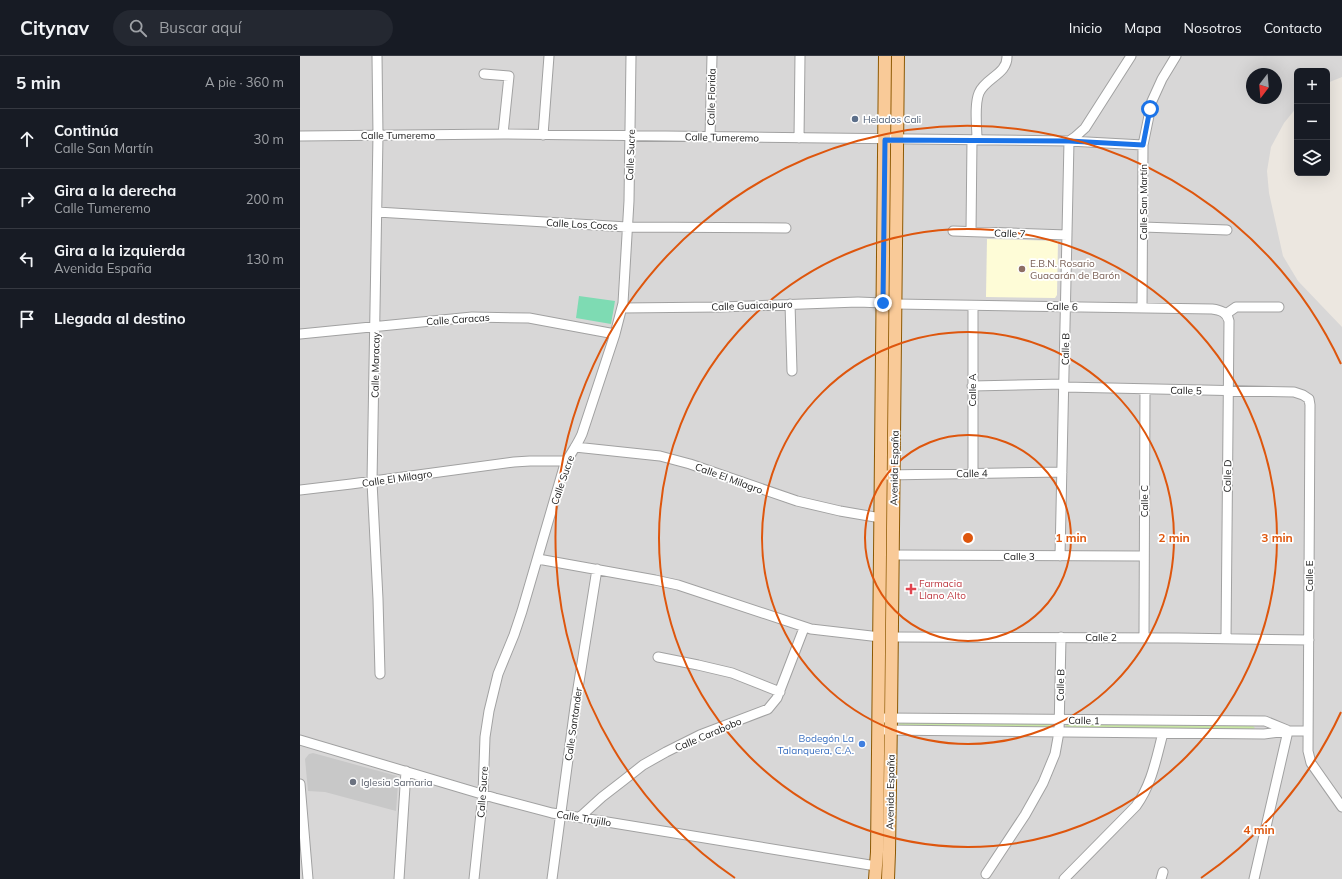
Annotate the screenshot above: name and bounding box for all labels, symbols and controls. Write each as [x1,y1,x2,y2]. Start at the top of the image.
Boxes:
search box [113,10,393,46]
text: Citynav [20,16,89,40]
icon: search [127,17,149,39]
text: Buscar aquí [159,18,241,37]
text: Inicio [1069,19,1102,37]
text: Mapa [1124,19,1162,37]
text: Nosotros [1184,19,1242,37]
text: Contacto [1264,19,1322,37]
street label: Calle Florida [705,68,718,126]
north arrow [1246,68,1282,104]
map controls [1294,68,1330,176]
button: + [1294,68,1330,104]
text: 5 min [16,72,61,93]
text: A pie · 360 m [205,74,284,90]
route start [1141,100,1159,118]
button: − [1294,104,1330,140]
place label: Helados Cali [863,113,921,126]
marker: Helados Cali [850,114,860,124]
text: Continúa [54,121,119,140]
icon: ahead [16,128,38,150]
street label: Calle Tumeremo [361,129,435,142]
street label: Calle Sucre [623,129,638,181]
street label: Calle Tumeremo [685,130,760,145]
text: 30 m [254,131,284,147]
text: Calle San Martín [54,140,153,156]
button: layers [1294,140,1330,176]
street label: Calle San Martín [1137,164,1150,240]
text: Gira a la derecha [54,181,176,200]
icon: right [16,188,38,210]
text: 200 m [246,191,284,207]
text: Calle Tumeremo [54,200,151,216]
street label: Calle Los Cocos [546,216,618,233]
street label: Calle 7 [994,226,1026,241]
text: Gira a la izquierda [54,241,185,260]
icon: left [16,248,38,270]
text: 130 m [246,251,284,267]
place label: E.B.N. Rosario Guacarán de Barón [1030,257,1120,282]
text: Avenida España [54,260,152,276]
marker: E.B.N. Rosario Guacarán de Barón [1017,264,1027,274]
route end [874,294,892,312]
street label: Calle Guaicaipuro [711,298,793,313]
street label: Calle 6 [1046,300,1078,313]
icon: arrive [16,308,38,330]
text: Llegada al destino [54,309,186,328]
street label: Calle Caracas [426,311,490,328]
street label: Calle Maracay [368,331,383,398]
street label: Calle B [1059,333,1072,365]
street label: Calle A [966,373,979,406]
street label: Calle 5 [1170,384,1202,397]
street label: Avenida España [887,430,902,506]
street label: Calle Sucre [548,454,577,507]
street label: Calle D [1221,459,1234,493]
street label: Calle El Milagro [693,460,765,497]
street label: Calle El Milagro [361,467,433,490]
street label: Calle 4 [956,467,988,480]
street label: Calle C [1138,485,1151,517]
text: 1 min [1055,530,1087,545]
text: 2 min [1158,530,1190,545]
text: 3 min [1261,530,1293,545]
centre of rings [961,531,975,545]
street label: Calle 3 [1003,550,1035,563]
street label: Calle E [1303,560,1316,592]
place label: Farmacia Llano Alto [919,577,966,602]
marker: Farmacia Llano Alto [906,584,916,594]
street label: Calle 2 [1085,631,1117,644]
street label: Calle B [1054,669,1067,701]
street label: Calle Santander [562,686,585,762]
street label: Calle Carabobo [673,714,744,754]
street label: Calle 1 [1068,714,1100,727]
place label: Bodegón La Talanquera, C.A. [778,732,854,757]
marker: Bodegón La Talanquera, C.A. [857,739,867,749]
street label: Avenida España [883,754,898,830]
street label: Calle Sucre [474,766,491,818]
place label: Iglesia Samaria [361,776,432,789]
marker: Iglesia Samaria [348,777,358,787]
street label: Calle Trujillo [556,808,613,829]
text: 4 min [1243,822,1275,837]

